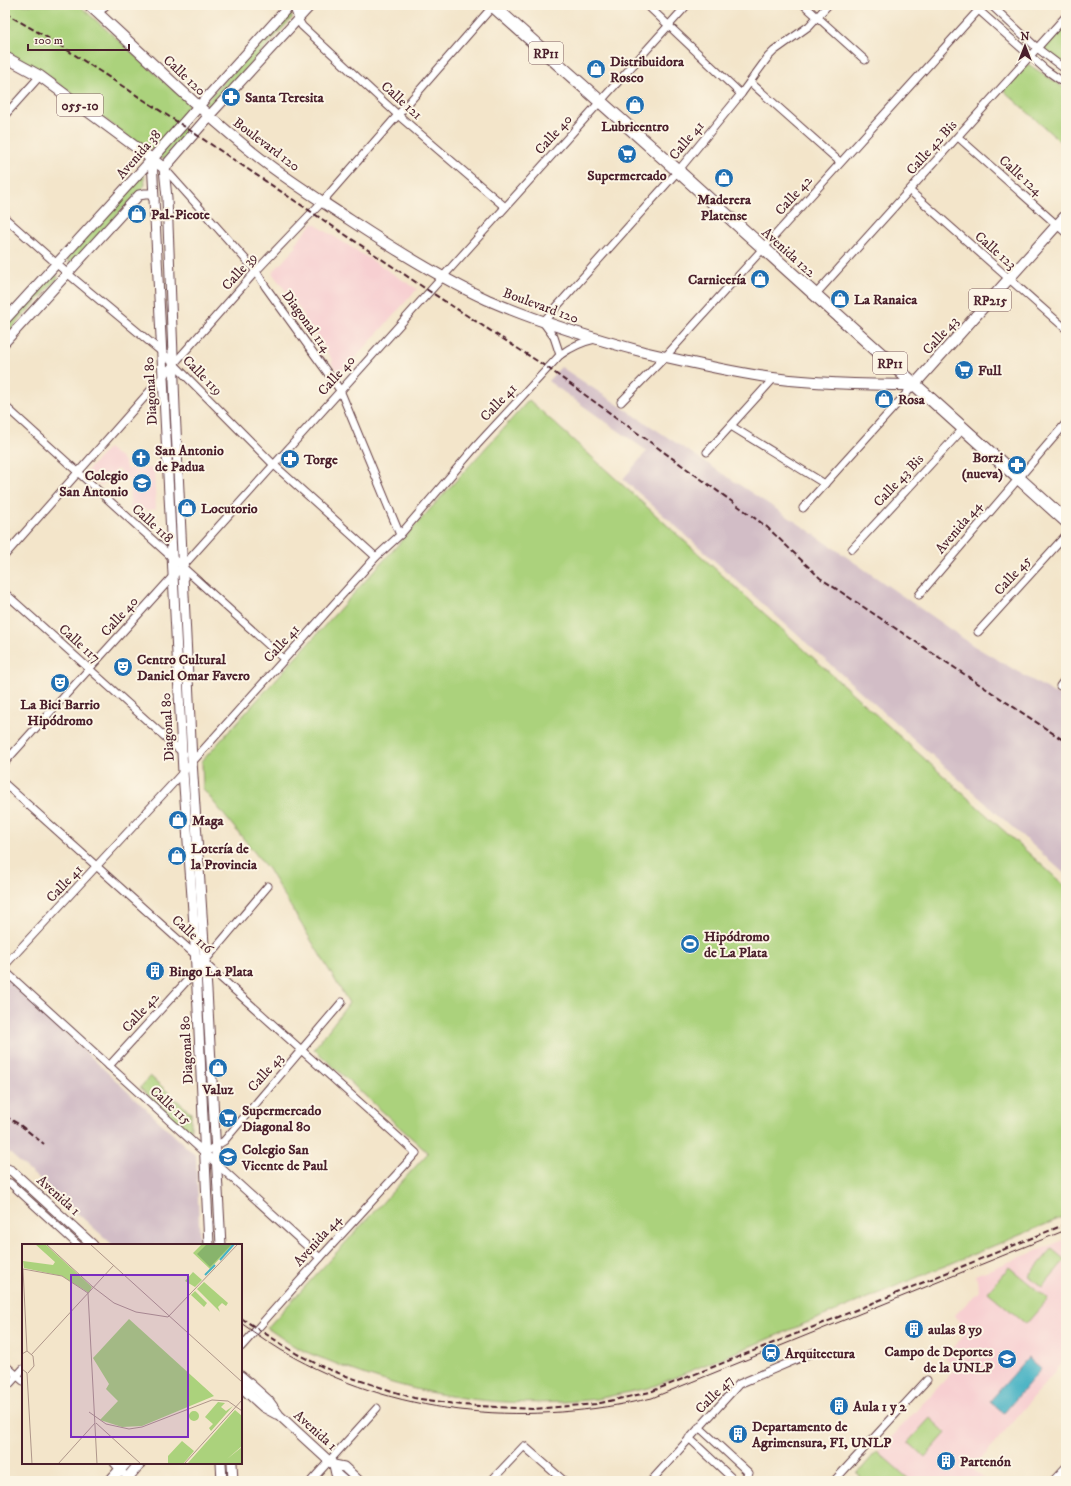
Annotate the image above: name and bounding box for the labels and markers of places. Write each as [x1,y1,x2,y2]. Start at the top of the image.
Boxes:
place label: Distribuidora Rosco [610,53,685,87]
shop icon: Distribuidora Rosco [585,58,607,80]
pharmacy icon: Santa Teresita [220,86,242,108]
place label: Santa Teresita [245,89,325,107]
shop icon: Lubricentro [624,94,646,116]
place label: Lubricentro [601,118,669,136]
supermarket icon: Supermercado [616,143,638,165]
place label: Supermercado [587,167,667,185]
shop icon: Maderera Platense [713,167,735,189]
place label: Maderera Platense [697,191,752,225]
shop icon: Pal-Picote [126,203,148,225]
place label: Pal-Picote [151,206,210,224]
shop icon: Carnicería [749,268,771,290]
place label: Carnicería [688,271,747,289]
shop icon: La Ranaica [829,288,851,310]
place label: La Ranaica [854,291,918,309]
supermarket icon: Full [953,359,975,381]
place label: Full [978,362,1002,380]
shop icon: Rosa [873,388,895,410]
place label: Rosa [898,391,926,409]
place label: San Antonio de Padua [155,442,224,476]
church icon: San Antonio de Padua [130,447,152,469]
pharmacy icon: Torge [279,448,301,470]
place label: Borzi (nueva) [962,449,1003,483]
place label: Torge [303,451,338,469]
pharmacy icon: Borzi (nueva) [1006,454,1028,476]
place label: Colegio San Antonio [59,467,128,501]
school or university icon: Colegio San Antonio [131,472,153,494]
shop icon: Locutorio [176,497,198,519]
place label: Locutorio [201,500,258,518]
place label: Centro Cultural Daniel Omar Favero [137,651,250,685]
theatre icon: Centro Cultural Daniel Omar Favero [112,656,134,678]
theatre icon: La Bici Barrio Hipódromo [49,672,71,694]
place label: La Bici Barrio Hipódromo [20,696,100,730]
shop icon: Maga [167,809,189,831]
place label: Maga [192,812,225,830]
place label: Lotería de la Provincia [190,840,258,874]
shop icon: Lotería de la Provincia [166,845,188,867]
place label: Hipódromo de La Plata [704,928,770,962]
sports icon: Hipódromo de La Plata [679,933,701,955]
building icon: Bingo La Plata [144,960,166,982]
place label: Bingo La Plata [169,963,254,981]
shop icon: Valuz [207,1057,229,1079]
place label: Valuz [202,1081,234,1099]
place label: Supermercado Diagonal 80 [242,1102,322,1136]
supermarket icon: Supermercado Diagonal 80 [217,1107,239,1129]
place label: Colegio San Vicente de Paul [241,1141,328,1175]
school or university icon: Colegio San Vicente de Paul [217,1146,239,1168]
building icon: aulas 8 y9 [903,1318,925,1340]
place label: aulas 8 y9 [928,1321,982,1339]
station icon: Arquitectura [760,1342,782,1364]
place label: Campo de Deportes de la UNLP [884,1343,994,1377]
place label: Arquitectura [784,1345,856,1363]
school or university icon: Campo de Deportes de la UNLP [996,1348,1018,1370]
building icon: Aula 1 y 2 [828,1395,850,1417]
place label: Aula 1 y 2 [852,1398,908,1416]
place label: Departamento de Agrimensura, FI, UNLP [751,1418,892,1452]
building icon: Departamento de Agrimensura, FI, UNLP [727,1423,749,1445]
building icon: Partenón [935,1450,957,1472]
place label: Partenón [960,1453,1012,1471]

